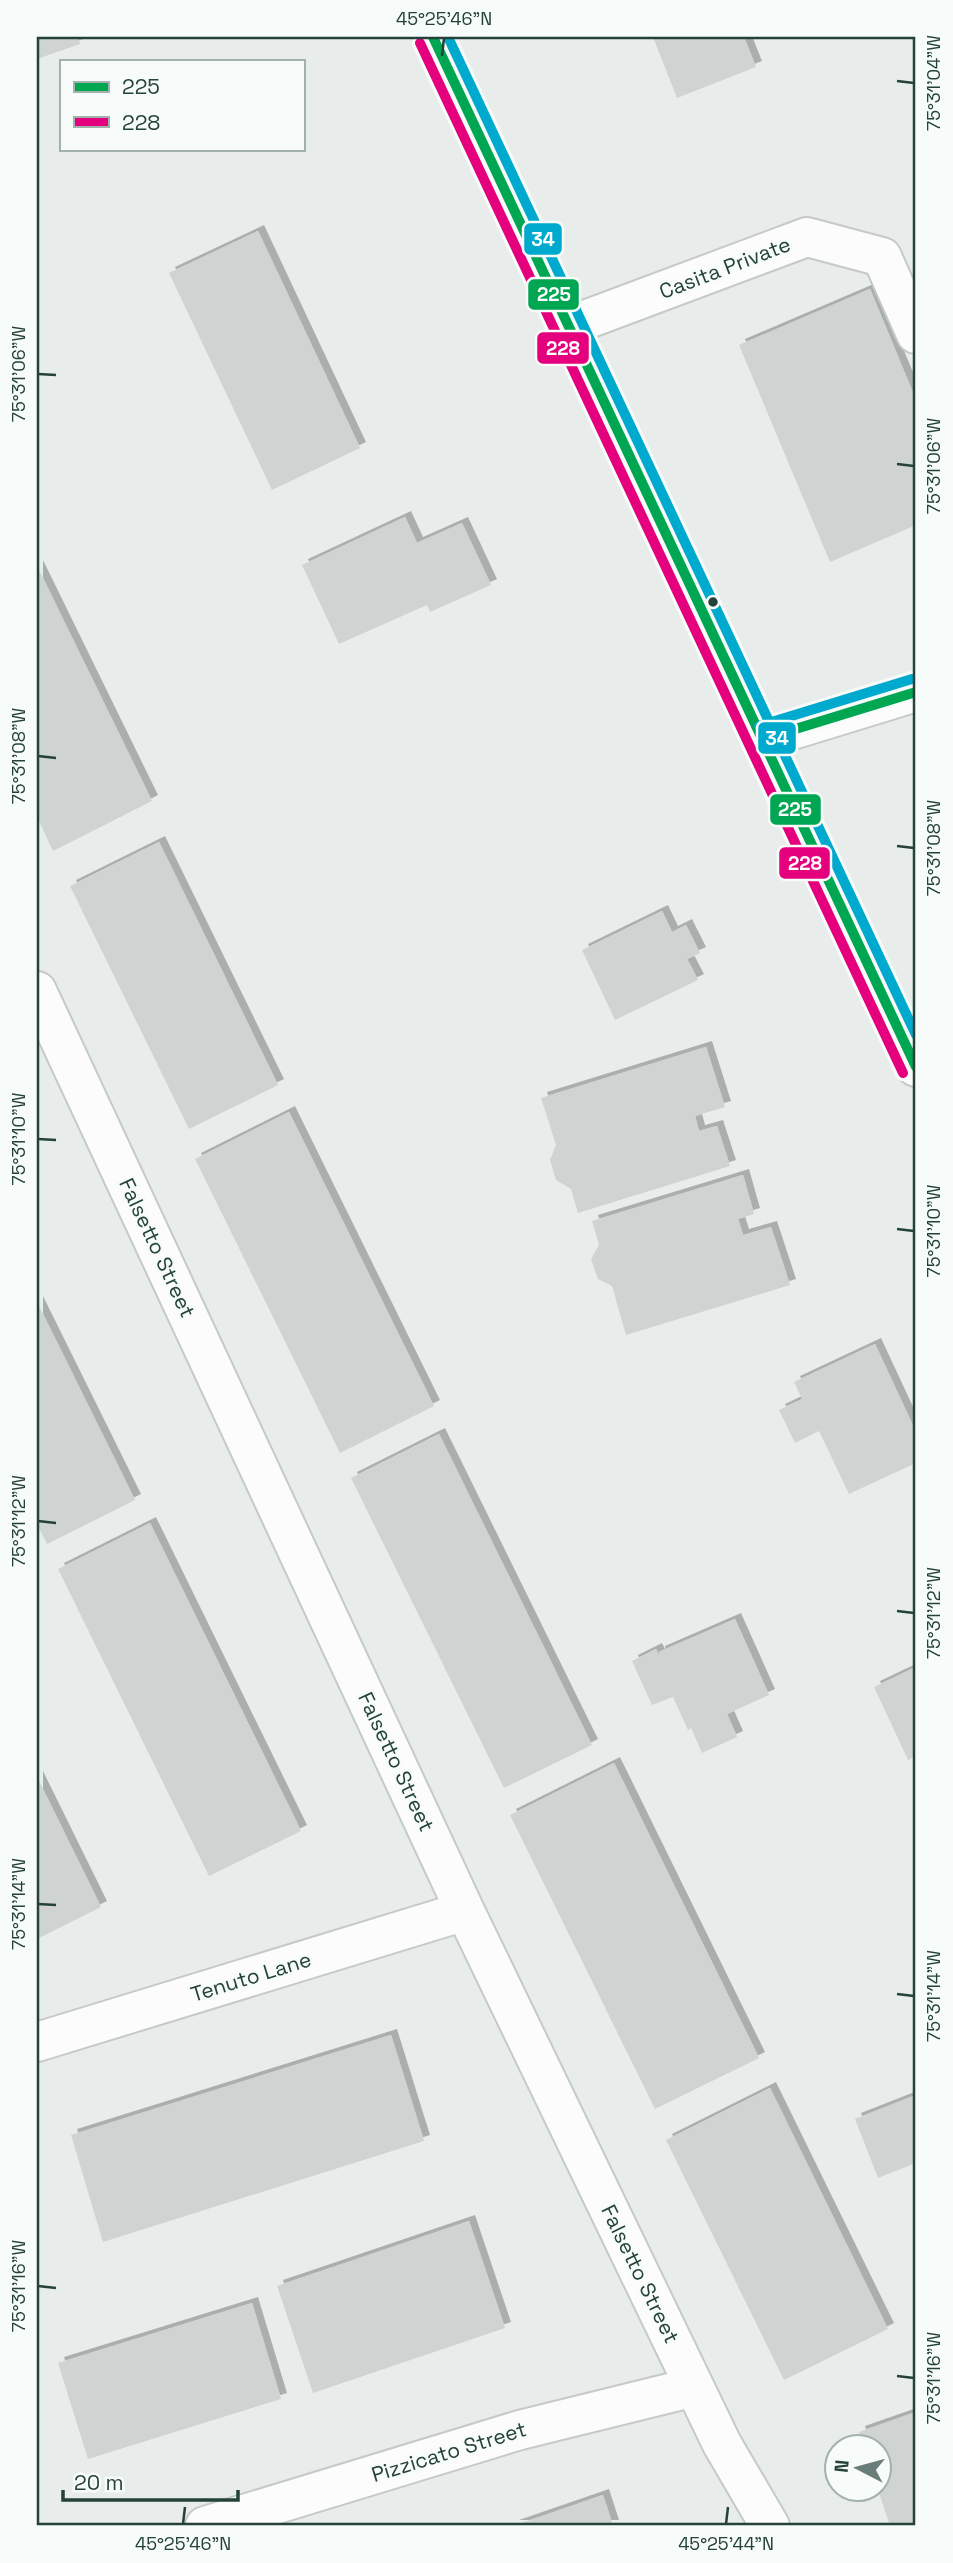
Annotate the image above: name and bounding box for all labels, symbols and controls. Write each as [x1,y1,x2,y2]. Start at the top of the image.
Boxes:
text: 45°25'46"N [396,7,492,30]
text: 75°31'04"W [922,35,945,131]
legend [60,60,304,150]
text: 225 [122,73,160,100]
text: 228 [122,109,160,136]
line badge: 34 [523,222,563,256]
text: 34 [531,227,555,252]
street label: Casita Private [655,230,794,305]
line badge: 225 [527,278,580,311]
text: 225 [537,282,571,307]
text: 75°31'06"W [7,326,30,422]
line badge: 228 [536,331,590,365]
text: 228 [546,336,580,361]
text: 75°31'06"W [922,418,945,514]
unlabelled marker [706,595,720,609]
text: 75°31'08"W [7,707,30,804]
line badge: 34 [757,721,797,755]
text: 34 [765,726,789,751]
line badge: 225 [769,793,822,826]
text: 225 [778,797,812,822]
text: 75°31'08"W [922,799,945,896]
line badge: 228 [778,846,831,880]
text: 228 [788,851,822,876]
text: 75°31'10"W [7,1092,30,1185]
street label: Falsetto Street [113,1174,202,1322]
text: 75°31'10"W [922,1184,945,1277]
text: 75°31'12"W [7,1475,30,1567]
text: 75°31'12"W [922,1567,945,1659]
street label: Falsetto Street [352,1688,441,1836]
text: 75°31'14"W [7,1858,30,1950]
street label: Tenuto Lane [187,1945,314,2008]
text: 75°31'14"W [922,1950,945,2042]
street label: Falsetto Street [595,2200,686,2348]
text: 75°31'16"W [7,2240,30,2332]
text: 75°31'16"W [922,2332,945,2424]
street label: Pizzicato Street [368,2415,530,2488]
north arrow [824,2434,894,2504]
scale bar [63,2458,238,2502]
text: N [828,2459,855,2474]
text: 20 m [74,2469,124,2496]
text: 45°25'46"N [135,2532,231,2555]
text: 45°25'44"N [678,2532,774,2555]

